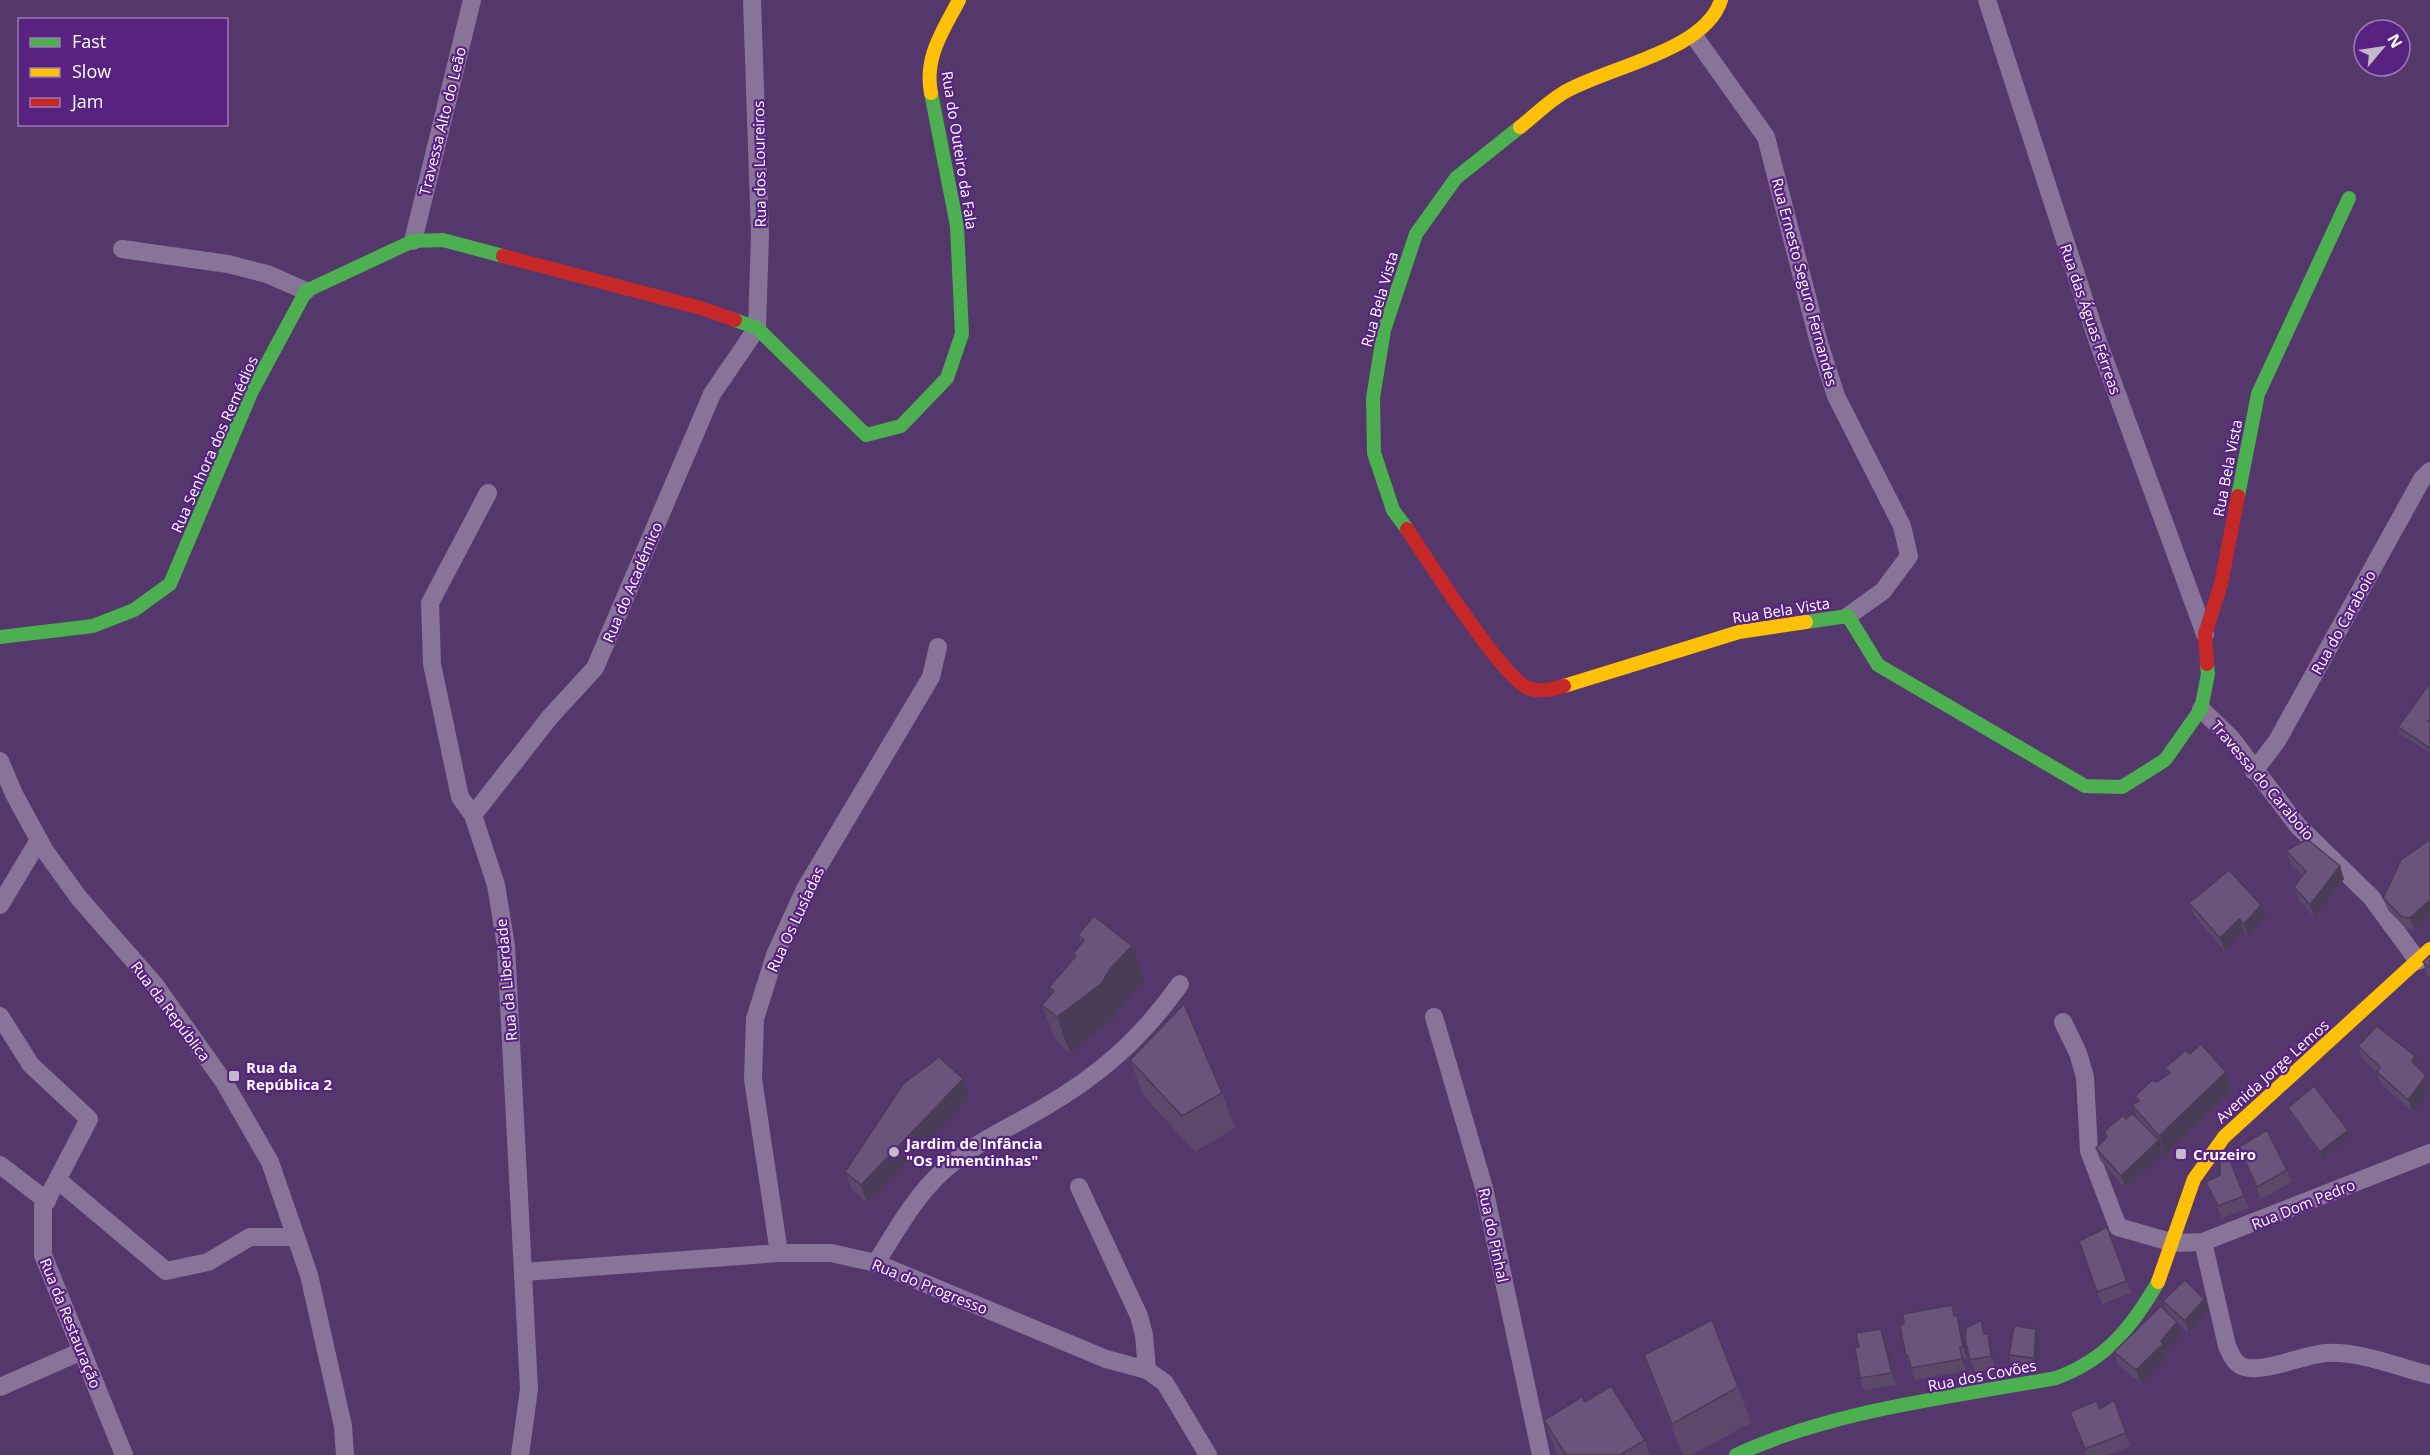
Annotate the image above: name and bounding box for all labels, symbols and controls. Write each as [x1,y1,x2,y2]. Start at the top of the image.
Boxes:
legend [18,18,228,126]
north arrow [2352,18,2412,78]
text: Fast [72,29,106,53]
text: N [2382,30,2408,52]
street label: Travessa Alto do Leão [414,45,470,197]
text: Slow [72,59,111,83]
street label: Rua do Outeiro da Fala [938,69,982,231]
text: Jam [70,89,104,113]
street label: Rua dos Loureiros [748,101,770,227]
street label: Rua Ernesto Seguro Fernandes [1768,176,1842,388]
street label: Rua das Águas Férreas [2056,241,2126,397]
street label: Rua Bela Vista [1356,249,1402,349]
street label: Rua Senhora dos Remédios [166,352,262,536]
street label: Rua Bela Vista [2208,418,2246,518]
street label: Rua do Académico [598,519,666,645]
street label: Rua do Caraboio [2306,566,2380,678]
street label: Rua Bela Vista [1731,592,1831,628]
street label: Travessa do Caraboio [2207,716,2319,844]
street label: Rua Os Lusíadas [762,863,828,975]
street label: Rua da Liberdade [491,918,521,1042]
street label: Rua da República [127,957,215,1065]
street label: Avenida Jorge Lemos [2211,1015,2333,1127]
place label: Rua da República 2 [246,1057,332,1094]
marker: Rua da República 2 [227,1069,241,1083]
place label: Jardim de Infância "Os Pimentinhas" [904,1133,1043,1170]
place label: Cruzeiro [2193,1144,2256,1164]
marker: Jardim de Infância "Os Pimentinhas" [887,1145,901,1159]
marker: Cruzeiro [2174,1147,2188,1161]
street label: Rua Dom Pedro [2248,1174,2358,1234]
street label: Rua do Pinhal [1474,1186,1514,1284]
street label: Rua do Progresso [869,1254,991,1318]
street label: Rua da Restauração [36,1255,106,1391]
street label: Rua dos Covões [1926,1355,2038,1395]

